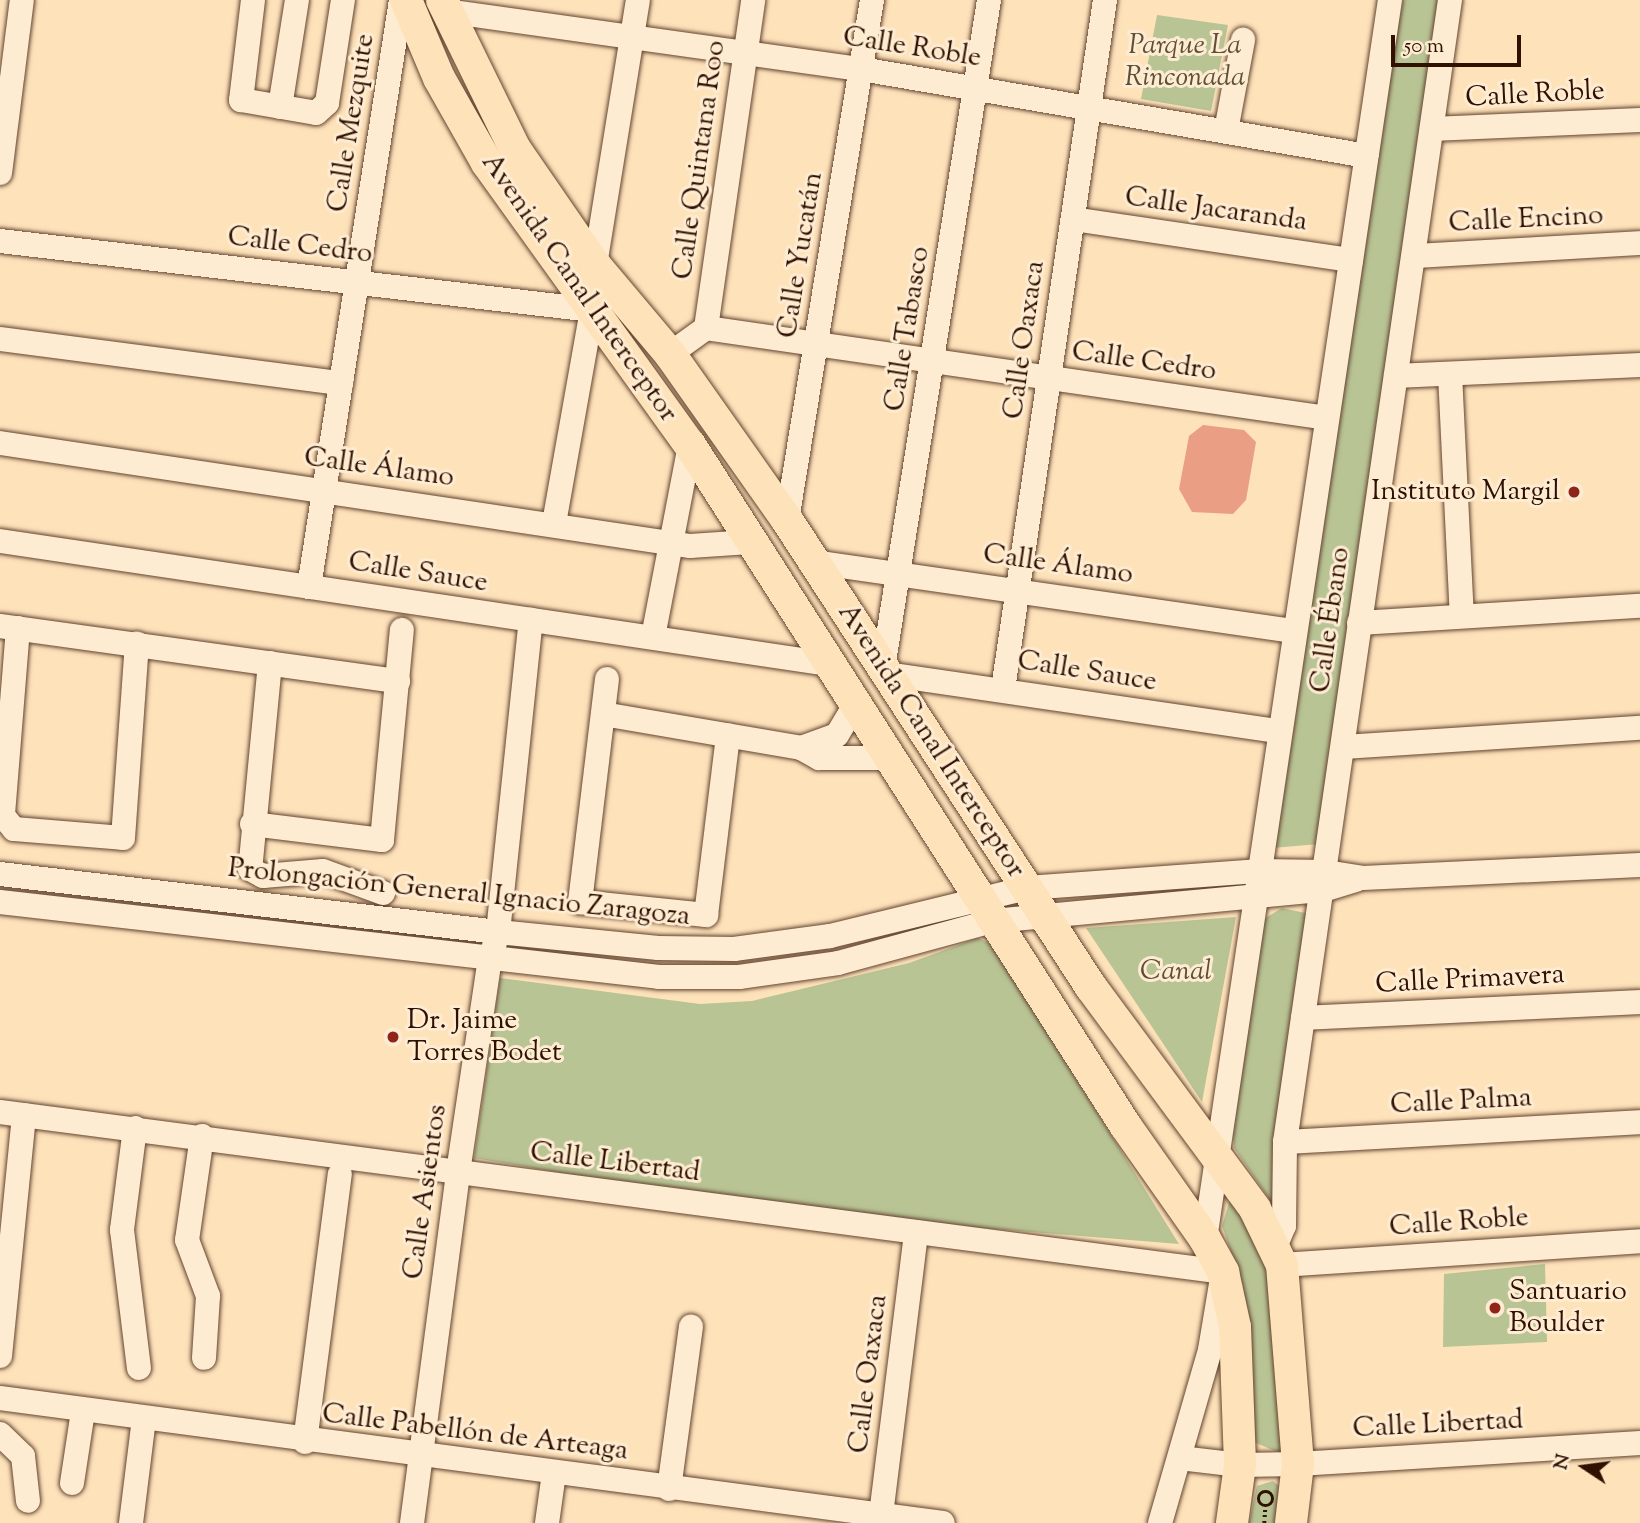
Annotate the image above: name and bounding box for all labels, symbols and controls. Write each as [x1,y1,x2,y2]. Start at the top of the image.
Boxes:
street label: Calle Roble [840,20,984,76]
scale bar [1395,21,1524,65]
park label: Parque La Rinconada [1125,29,1245,95]
street label: Calle Mezquite [321,31,383,215]
text: 50 m [1404,32,1444,62]
street label: Calle Quintana Roo [667,38,733,282]
street label: Calle Roble [1464,75,1606,115]
street label: Avenida Canal Interceptor [473,147,685,429]
street label: Calle Yucatán [771,169,831,341]
street label: Calle Jacaranda [1123,181,1309,239]
street label: Calle Encino [1448,199,1604,241]
street label: Calle Cedro [226,220,374,272]
street label: Calle Tabasco [878,244,938,414]
street label: Calle Oaxaca [997,259,1053,421]
street label: Calle Cedro [1070,335,1218,389]
street label: Calle Álamo [302,441,456,495]
place label: Instituto Margil [1371,475,1560,509]
marker: Instituto Margil [1566,484,1582,500]
street label: Calle Álamo [981,538,1135,592]
street label: Calle Sauce [346,545,490,601]
street label: Calle Ébano [1304,545,1358,695]
street label: Avenida Canal Interceptor [830,598,1032,884]
street label: Calle Sauce [1015,644,1159,700]
street label: Prolongación General Ignacio Zaragoza [226,852,692,934]
park label: Canal [1140,955,1212,989]
street label: Calle Primavera [1375,958,1565,1002]
place label: Dr. Jaime Torres Bodet [407,1004,562,1070]
marker: Dr. Jaime Torres Bodet [385,1029,401,1045]
street label: Calle Palma [1389,1082,1533,1122]
street label: Calle Asientos [397,1102,455,1282]
street label: Calle Libertad [528,1136,702,1190]
street label: Calle Roble [1388,1201,1530,1245]
place label: Santuario Boulder [1509,1275,1627,1341]
street label: Calle Oaxaca [843,1293,895,1455]
marker: Santuario Boulder [1487,1300,1503,1316]
street label: Calle Pabellón de Arteaga [320,1398,630,1468]
street label: Calle Libertad [1352,1404,1524,1446]
north arrow [1549,1432,1619,1502]
text: N [1548,1452,1578,1473]

